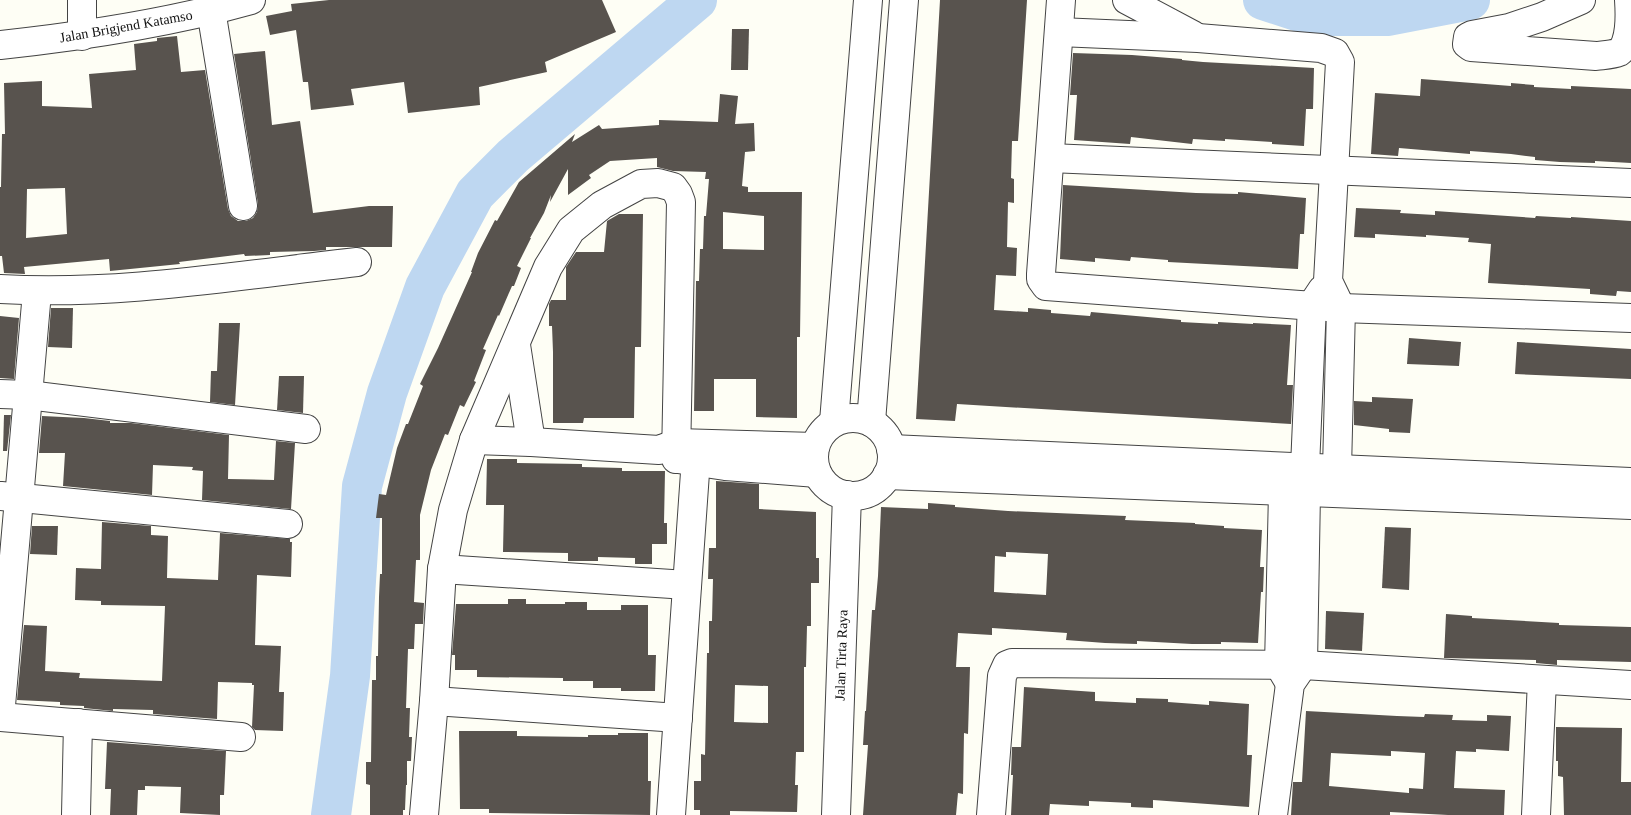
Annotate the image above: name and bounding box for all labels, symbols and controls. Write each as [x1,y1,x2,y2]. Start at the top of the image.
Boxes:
street label: Jalan Brigjend Katamso [59,7,194,46]
street label: Jalan Tirta Raya [832,609,851,701]

